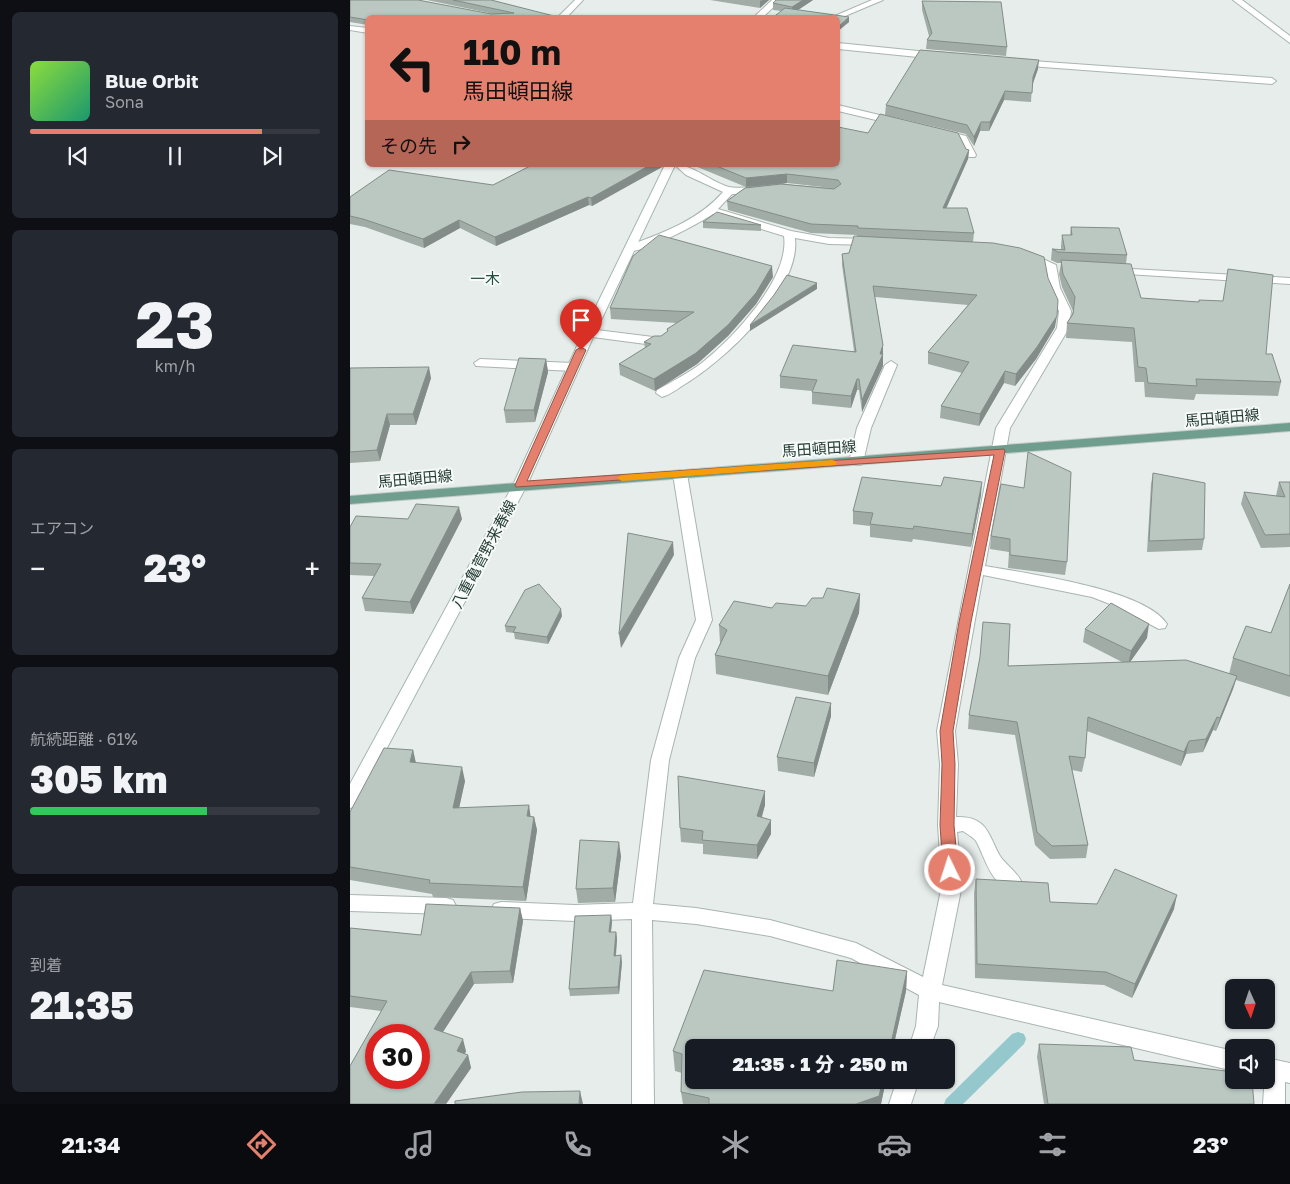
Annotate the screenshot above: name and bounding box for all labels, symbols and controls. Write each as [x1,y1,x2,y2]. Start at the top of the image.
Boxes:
text: 110 m [463,31,561,73]
icon: left [380,35,445,100]
text: Blue Orbit [105,69,199,92]
text: 馬田頓田線 [463,77,573,104]
text: Sona [105,92,144,112]
icon: right [447,130,475,158]
text: その先 [380,134,437,157]
icon: previous [64,142,92,170]
icon: pause [161,142,189,170]
icon: next [258,142,286,170]
district label: 一木 [470,269,500,287]
text: 23 [135,284,215,362]
pin [560,299,602,350]
icon: arrive [567,306,595,334]
text: km/h [155,356,195,376]
street label: 馬田頓田線 [1184,405,1260,429]
street label: 馬田頓田線 [781,436,857,460]
street label: 馬田頓田線 [377,466,453,490]
street label: 八重亀菅野来春線 [447,497,519,611]
text: エアコン [30,518,94,538]
text: 23° [144,545,206,590]
text: − [30,552,45,585]
text: + [305,552,320,585]
text: 航続距離 · 61% [30,729,138,749]
text: 305 km [30,756,168,801]
position arrow [923,843,975,895]
text: 到着 [30,955,62,975]
north arrow [1225,979,1275,1029]
map controls [1225,979,1275,1089]
text: 21:35 [30,982,134,1027]
speed limit sign: 30 [365,1024,430,1089]
button: sound [1225,1039,1275,1089]
text: 21:35 · 1 分 · 250 m [733,1052,907,1075]
icon: directions [244,1127,279,1162]
icon: music [402,1127,437,1162]
icon: phone [560,1127,595,1162]
icon: climate [718,1127,753,1162]
icon: car [877,1127,912,1162]
icon: filters [1035,1127,1070,1162]
text: 21:34 [62,1131,121,1158]
text: 23° [1193,1131,1228,1158]

